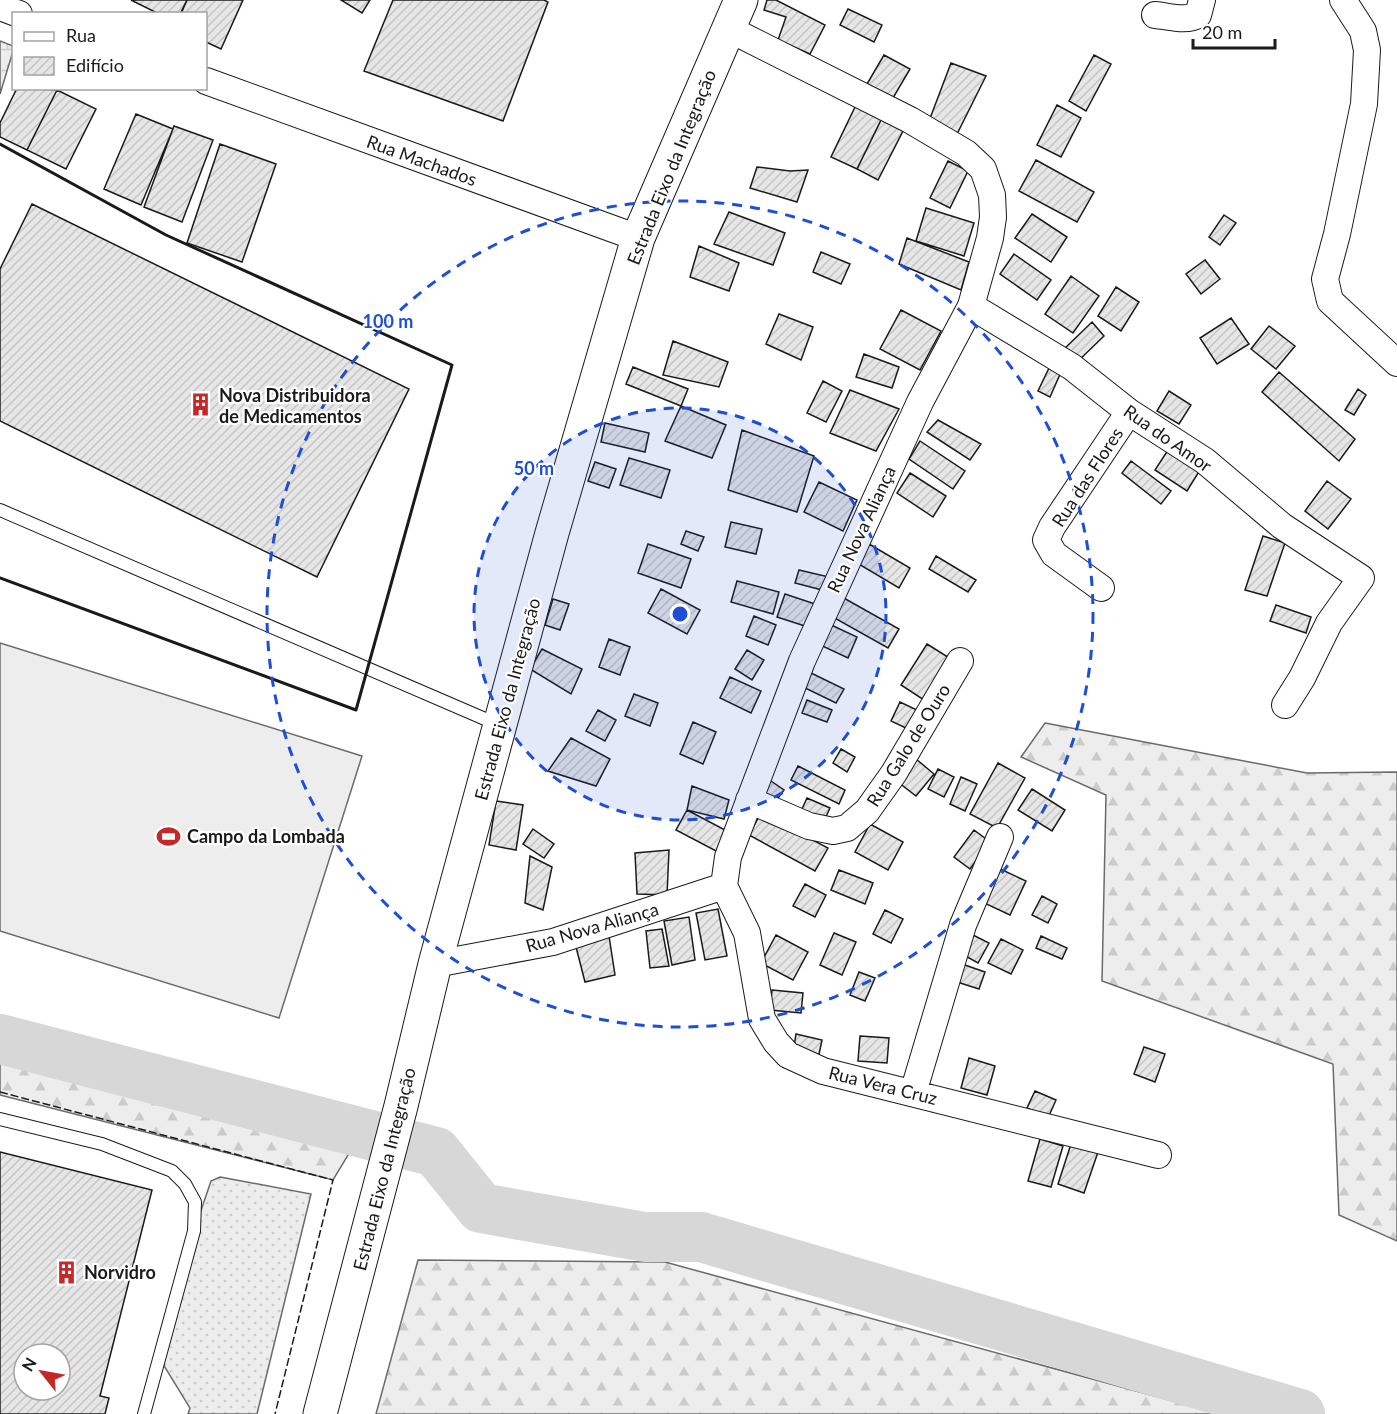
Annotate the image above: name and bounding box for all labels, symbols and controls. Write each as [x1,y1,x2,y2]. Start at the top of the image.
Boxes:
legend [12,12,207,90]
scale bar [1193,12,1276,50]
text: 20 m [1202,21,1242,43]
text: Rua [66,24,96,46]
text: Edifício [66,54,124,76]
street label: Estrada Eixo da Integração [622,66,720,268]
street label: Rua Machados [364,130,480,190]
text: 100 m [363,310,413,332]
place label: Nova Distribuidora de Medicamentos [219,384,371,427]
building icon: Nova Distribuidora de Medicamentos [188,392,214,418]
street label: Rua do Amor [1120,400,1217,477]
street label: Rua das Flores [1047,423,1127,531]
text: 50 m [514,457,554,479]
street label: Rua Nova Aliança [822,462,900,596]
street label: Estrada Eixo da Integração [469,596,545,802]
centre of rings [670,604,690,624]
street label: Rua Galo de Ouro [861,680,955,810]
sports icon: Campo da Lombada [156,823,182,849]
place label: Campo da Lombada [187,825,345,847]
street label: Rua Nova Aliança [523,898,661,956]
street label: Rua Vera Cruz [827,1061,939,1109]
street label: Estrada Eixo da Integração [348,1065,420,1273]
building icon: Norvidro [53,1259,79,1285]
place label: Norvidro [84,1261,156,1283]
north arrow [12,1342,72,1402]
text: N [17,1354,40,1374]

